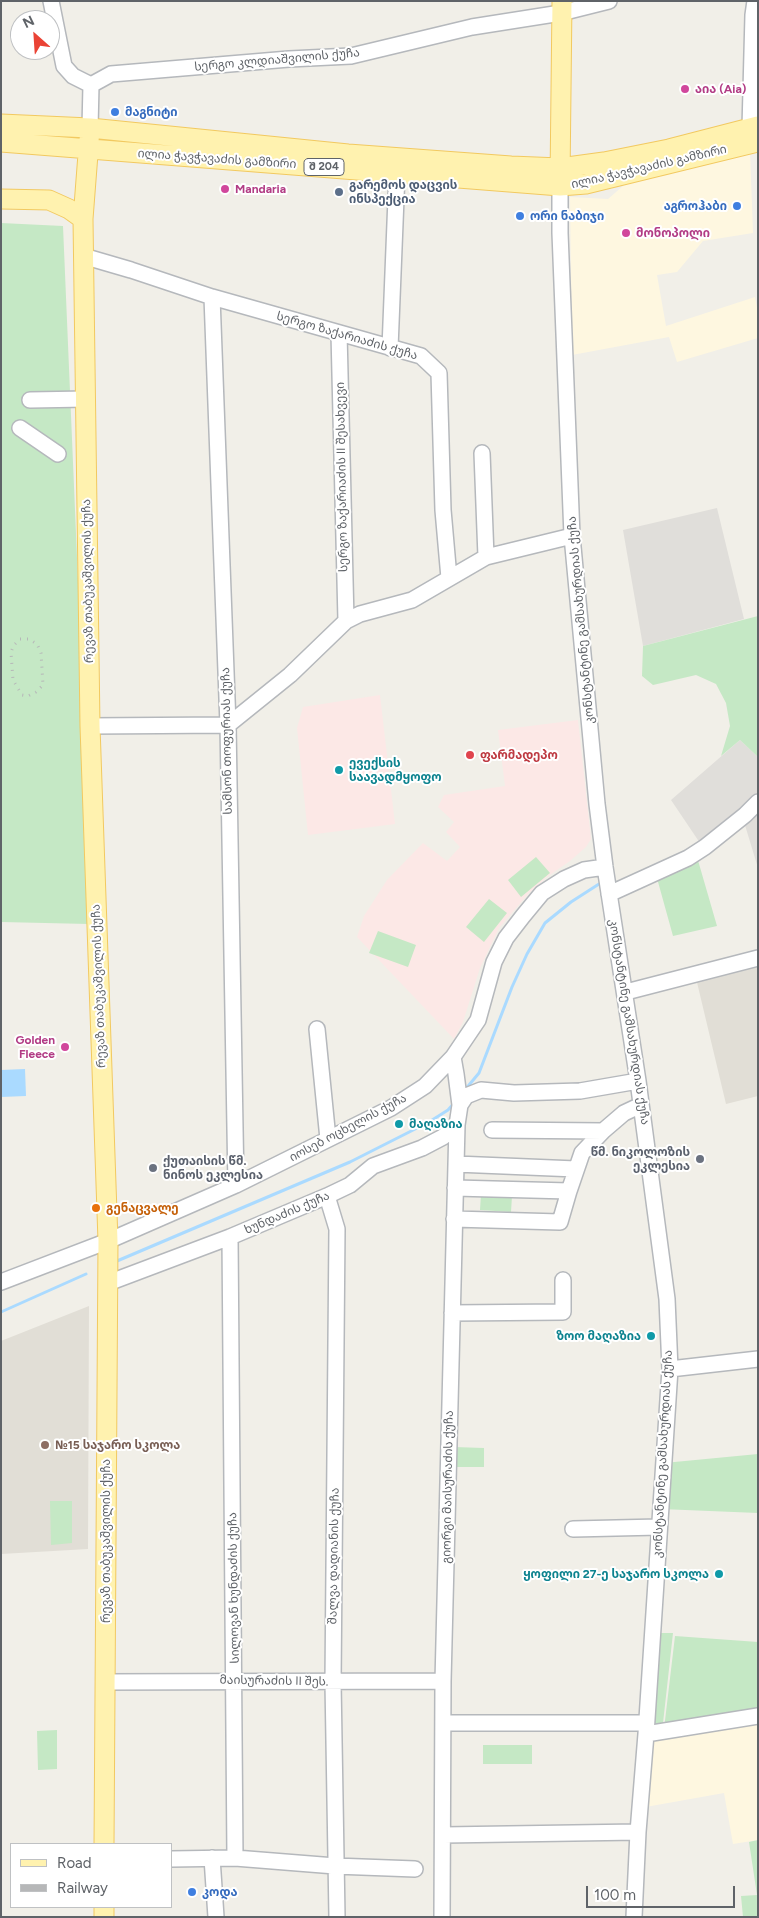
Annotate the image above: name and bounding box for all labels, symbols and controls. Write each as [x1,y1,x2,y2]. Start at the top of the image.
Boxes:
north arrow [10,10,60,60]
text: N [20,12,37,32]
street label: სერგო კლდიაშვილის ქუჩა [194,46,360,74]
place label: აია (Aia) [695,82,746,96]
marker: აია (Aia) [679,83,691,95]
place label: მაგნიტი [125,105,178,119]
marker: მაგნიტი [109,106,121,118]
street label: ილია ჭავჭავაძის გამზირი [570,142,728,192]
street label: ილია ჭავჭავაძის გამზირი [137,146,297,172]
road number: შ 204 [304,158,344,176]
place label: გარემოს დაცვის ინსპექცია [349,178,457,206]
place label: Mandaria [235,182,286,196]
marker: Mandaria [219,183,231,195]
marker: გარემოს დაცვის ინსპექცია [333,186,345,198]
place label: აგროჰაბი [664,199,727,213]
marker: აგროჰაბი [731,200,743,212]
place label: ორი ნაბიჯი [530,209,604,223]
marker: ორი ნაბიჯი [514,210,526,222]
place label: მონოპოლი [636,226,710,240]
marker: მონოპოლი [620,227,632,239]
street label: სერგო ზაქარიაძის ქუჩა [275,309,419,363]
street label: სერგო ზაქარიაძის II შესახვევი [333,382,351,572]
street label: რევაზ თაბუკაშვილის ქუჩა [79,499,97,663]
street label: კონსტანტინე გამსახურდიას ქუჩა [565,516,597,724]
street label: სამსონ თოფურიას ქუჩა [219,667,235,815]
place label: ფარმადეპო [480,748,558,762]
marker: ფარმადეპო [464,749,476,761]
place label: ევექსის საავადმყოფო [349,756,442,784]
marker: ევექსის საავადმყოფო [333,764,345,776]
street label: რევაზ თაბუკაშვილის ქუჩა [89,904,109,1068]
street label: კონსტანტინე გამსახურდიას ქუჩა [606,918,652,1126]
place label: Golden Fleece [16,1033,55,1061]
marker: Golden Fleece [59,1041,71,1053]
street label: იოსებ ოცხელის ქუჩა [287,1091,409,1165]
place label: მაღაზია [409,1117,463,1131]
marker: მაღაზია [393,1118,405,1130]
place label: წმ. ნიკოლოზის ეკლესია [591,1145,690,1173]
marker: წმ. ნიკოლოზის ეკლესია [694,1153,706,1165]
place label: ქუთაისის წმ. ნინოს ეკლესია [163,1154,263,1182]
marker: ქუთაისის წმ. ნინოს ეკლესია [147,1162,159,1174]
street label: ხუნდაძის ქუჩა [242,1189,332,1237]
place label: გენაცვალე [106,1201,179,1215]
marker: გენაცვალე [90,1202,102,1214]
place label: ზოო მაღაზია [556,1329,641,1343]
marker: ზოო მაღაზია [645,1330,657,1342]
street label: კონსტანტინე გამსახურდიას ქუჩა [650,1350,676,1558]
street label: გიორგი მაისურაძის ქუჩა [439,1410,457,1564]
place label: №15 საჯარო სკოლა [55,1438,180,1452]
marker: №15 საჯარო სკოლა [39,1439,51,1451]
street label: რევაზ თაბუკაშვილის ქუჩა [99,1459,113,1623]
street label: შალვა დადიანის ქუჩა [326,1488,342,1624]
street label: სილოვან ხუნდაძის ქუჩა [225,1512,243,1664]
place label: ყოფილი 27-ე საჯარო სკოლა [523,1567,709,1581]
marker: ყოფილი 27-ე საჯარო სკოლა [713,1568,725,1580]
street label: მაისურაძის II შეს. [219,1673,329,1689]
legend [10,1843,172,1908]
text: Road [57,1854,92,1872]
scale bar [589,1876,738,1908]
text: Railway [57,1879,108,1897]
place label: კოდა [202,1885,237,1899]
marker: კოდა [186,1886,198,1898]
text: 100 m [594,1886,636,1904]

